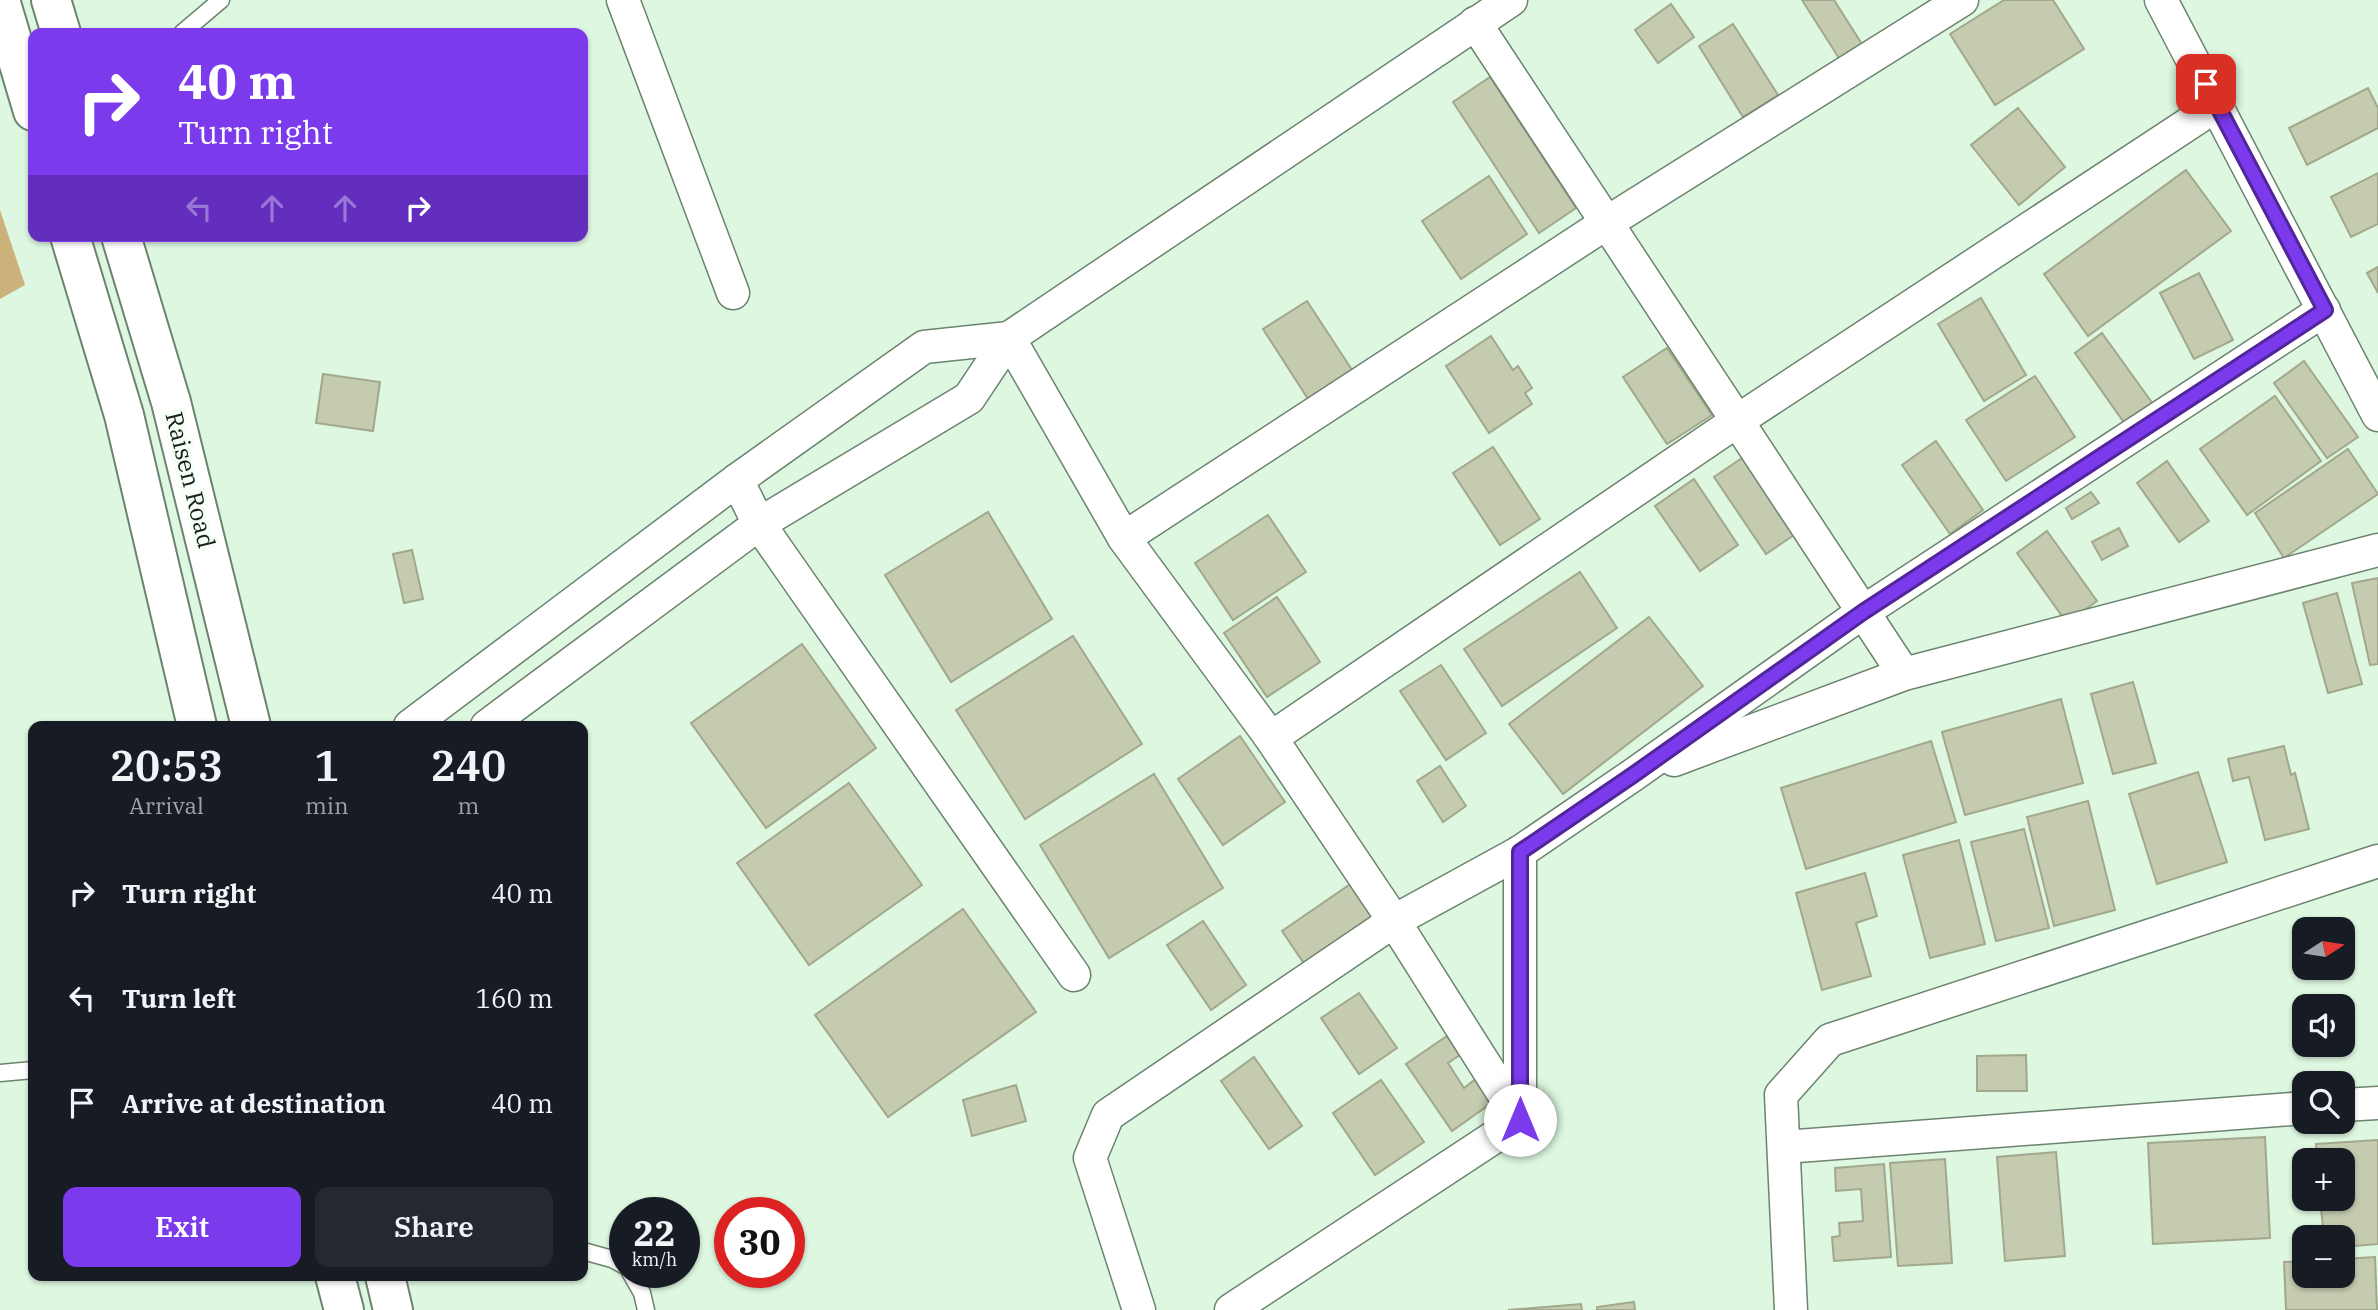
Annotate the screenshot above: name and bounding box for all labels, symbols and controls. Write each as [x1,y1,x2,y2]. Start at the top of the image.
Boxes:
text: 40 m [178,49,296,112]
pin [2176,54,2236,114]
icon: right [63,56,154,147]
icon: arrive [2187,65,2225,103]
text: Turn right [178,111,333,153]
icon: left [180,189,218,227]
icon: ahead [253,189,291,227]
icon: ahead [326,189,364,227]
icon: right [399,189,437,227]
street label: Raisen Road [159,408,223,551]
text: 20:53 [110,738,223,793]
text: 1 [314,738,339,793]
text: 240 [431,738,506,793]
text: Arrival [129,790,204,820]
text: min [305,790,349,820]
text: m [457,790,479,820]
icon: right [63,874,101,912]
text: Turn right [122,876,256,910]
text: 40 m [491,876,553,910]
north arrow [2292,917,2356,980]
map controls [2292,917,2355,1288]
icon: left [63,979,101,1017]
text: Turn left [122,981,236,1015]
text: 160 m [475,981,553,1015]
button: sound [2292,994,2355,1057]
button: search [2292,1071,2355,1134]
position arrow [1483,1083,1557,1157]
icon: arrive [63,1084,101,1122]
text: Arrive at destination [122,1086,386,1120]
text: 40 m [491,1086,553,1120]
button: + [2292,1148,2355,1211]
button: Exit [63,1187,301,1267]
button: Share [315,1187,553,1267]
speed limit sign: 30 [714,1197,805,1288]
text: 22 [633,1210,676,1256]
button: − [2292,1225,2355,1288]
text: km/h [632,1248,677,1271]

